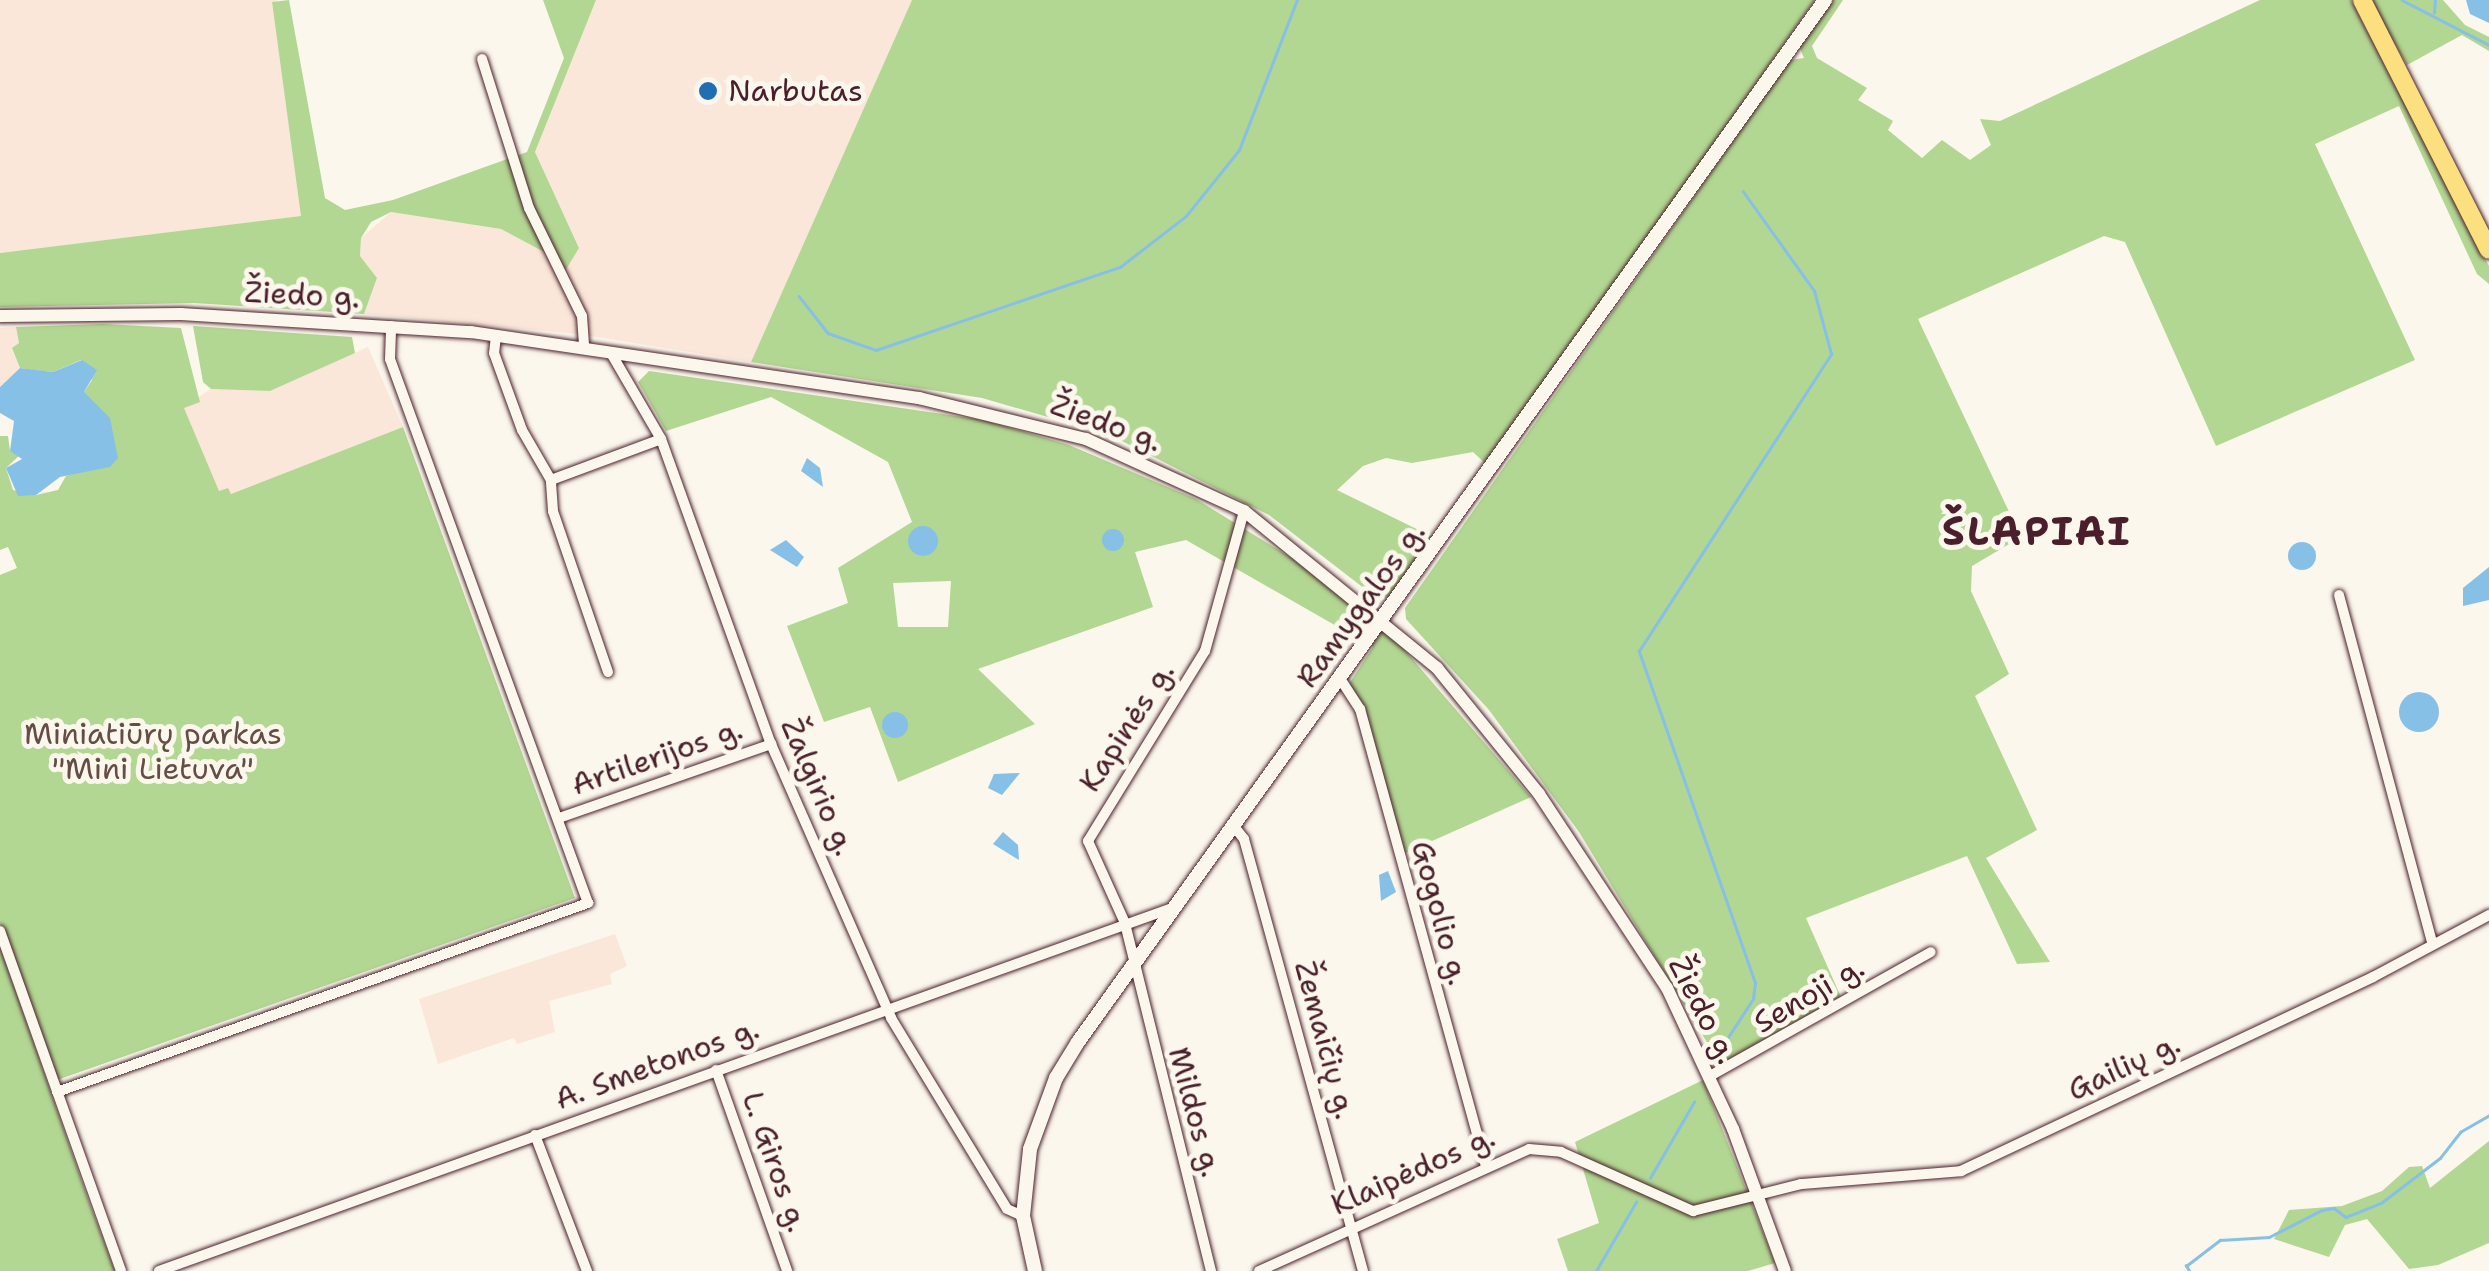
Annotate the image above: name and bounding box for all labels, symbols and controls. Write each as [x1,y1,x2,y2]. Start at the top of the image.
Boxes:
place label: Narbutas [728,73,863,109]
marker: Narbutas [697,80,719,102]
street label: Žiedo g. [243,274,361,316]
street label: Žiedo g. [1046,386,1166,460]
district label: ŠLAPIAI [1942,507,2132,555]
street label: Ramygalos g. [1289,515,1433,695]
street label: Kapinės g. [1072,655,1182,799]
street label: Artilerijos g. [567,711,747,803]
street label: Žalgirio g. [773,713,863,861]
park label: Miniatiūrų parkas "Mini Lietuva" [24,716,282,786]
street label: Gogolio g. [1403,837,1477,989]
street label: Senoji g. [1747,949,1871,1041]
street label: Žiedo g. [1661,950,1745,1070]
street label: Žemaičių g. [1287,957,1363,1123]
street label: A. Smetonos g. [550,1010,764,1118]
street label: Gailių g. [2062,1025,2186,1109]
street label: Mildos g. [1160,1043,1230,1181]
street label: L. Giros g. [734,1087,816,1237]
street label: Klaipėdos g. [1326,1119,1500,1223]

